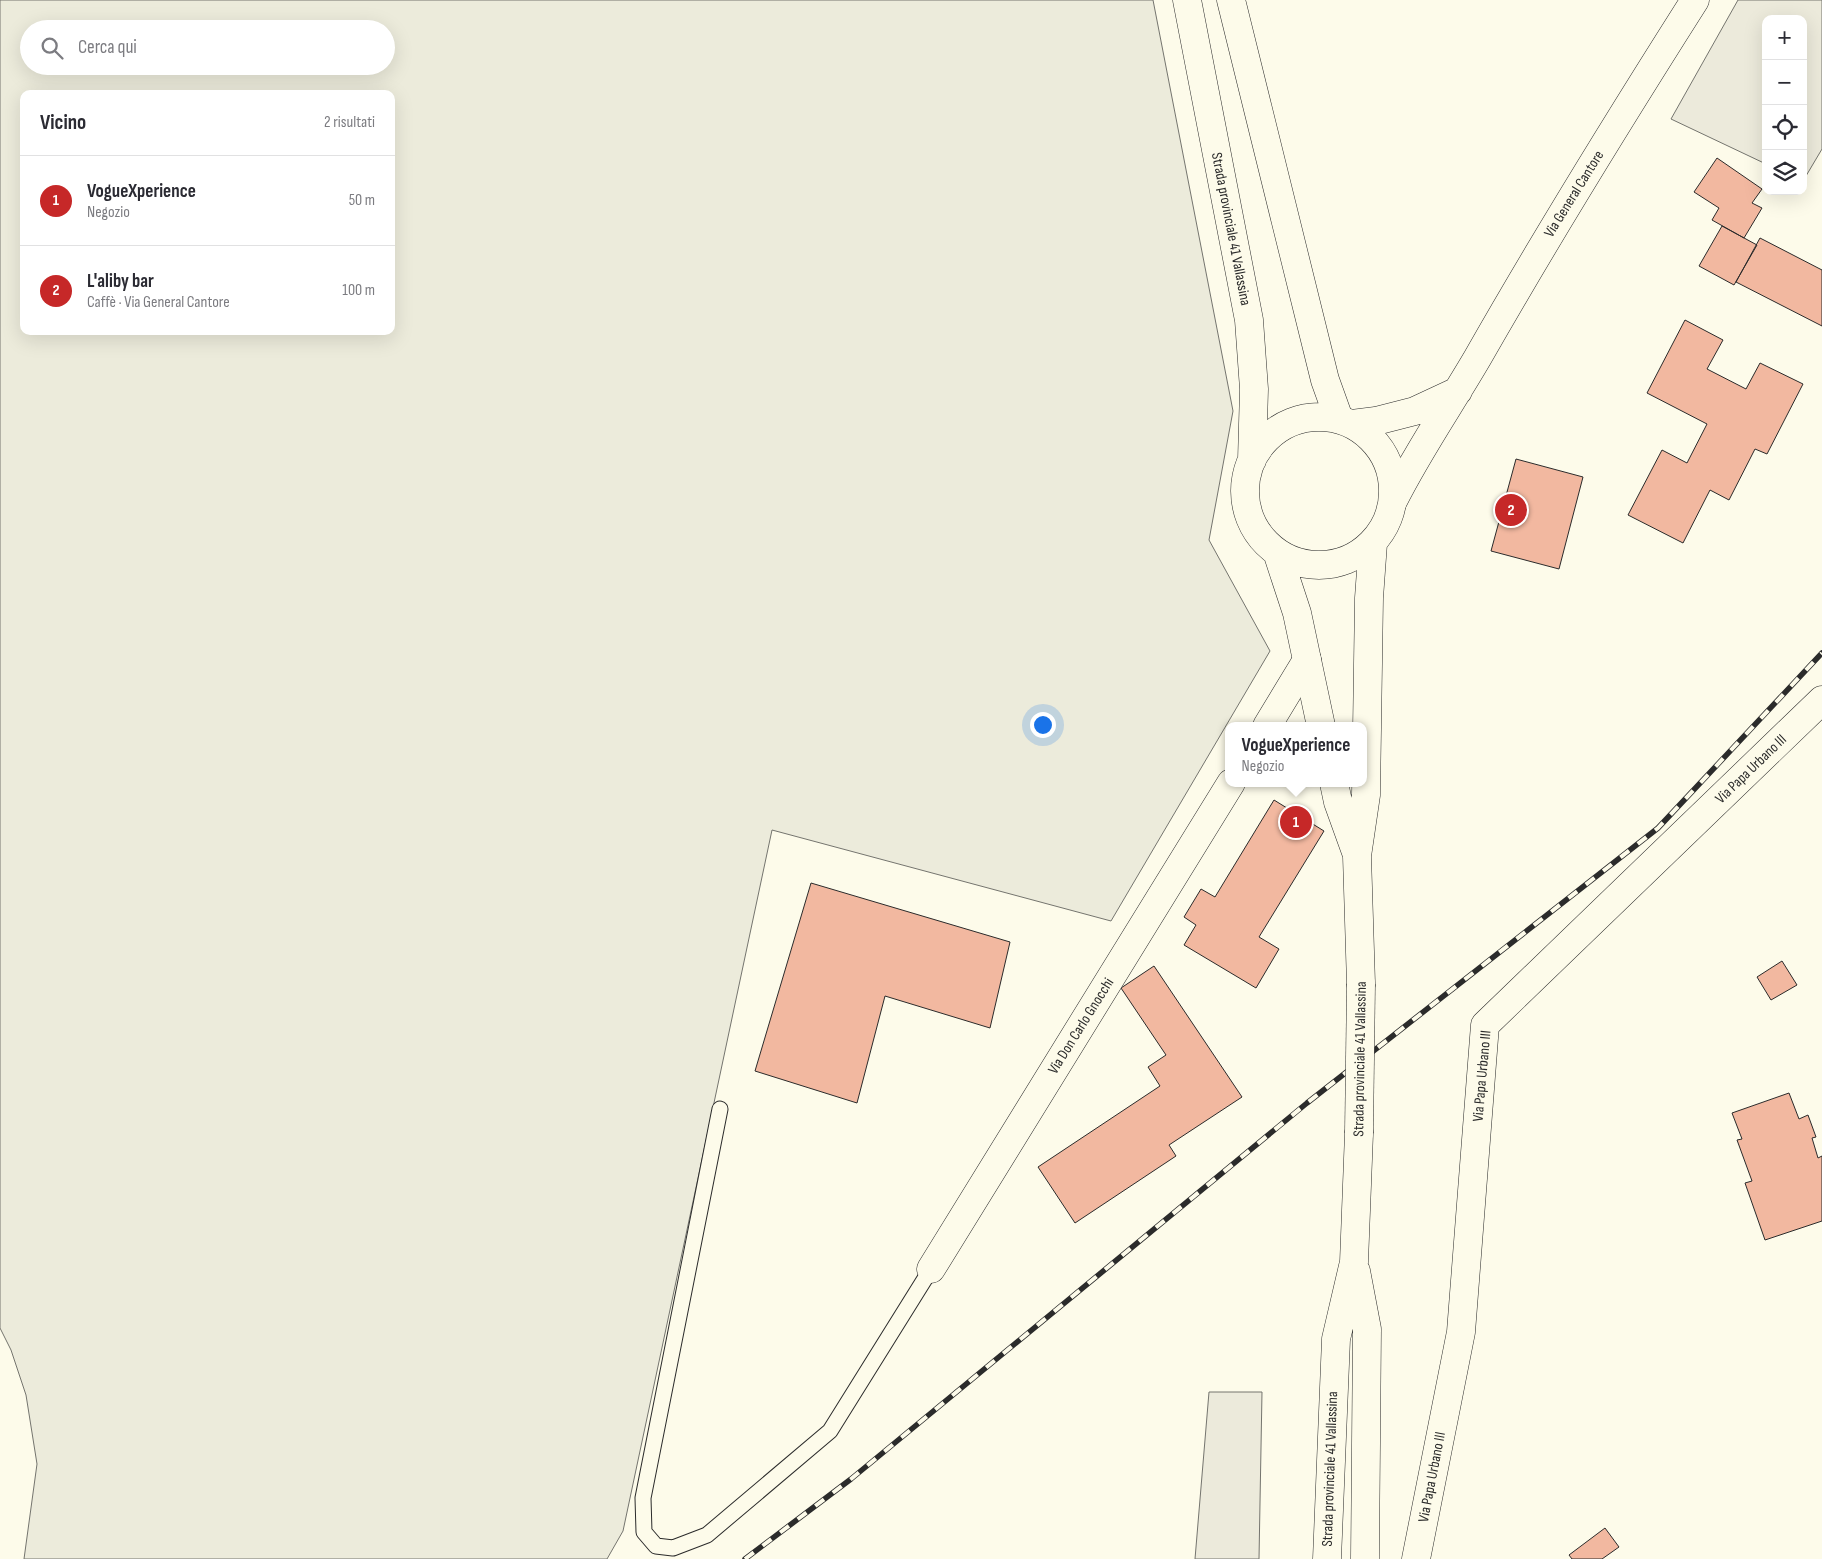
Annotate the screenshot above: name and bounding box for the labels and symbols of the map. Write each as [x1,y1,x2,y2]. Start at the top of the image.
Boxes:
street label: Via General Cantore [1540,147,1608,241]
street label: Strada provinciale 41 Vallassina [1207,151,1255,307]
pin: 2 [1495,491,1527,529]
your location [1030,712,1056,738]
street label: Via Papa Urbano III [1711,730,1791,808]
pin: 1 [1280,803,1312,841]
street label: Via Don Carlo Gnocchi [1044,974,1118,1078]
street label: Strada provinciale 41 Vallassina [1349,981,1371,1137]
street label: Via Papa Urbano III [1469,1029,1495,1123]
street label: Strada provinciale 41 Vallassina [1318,1391,1342,1547]
street label: Via Papa Urbano III [1414,1430,1450,1524]

